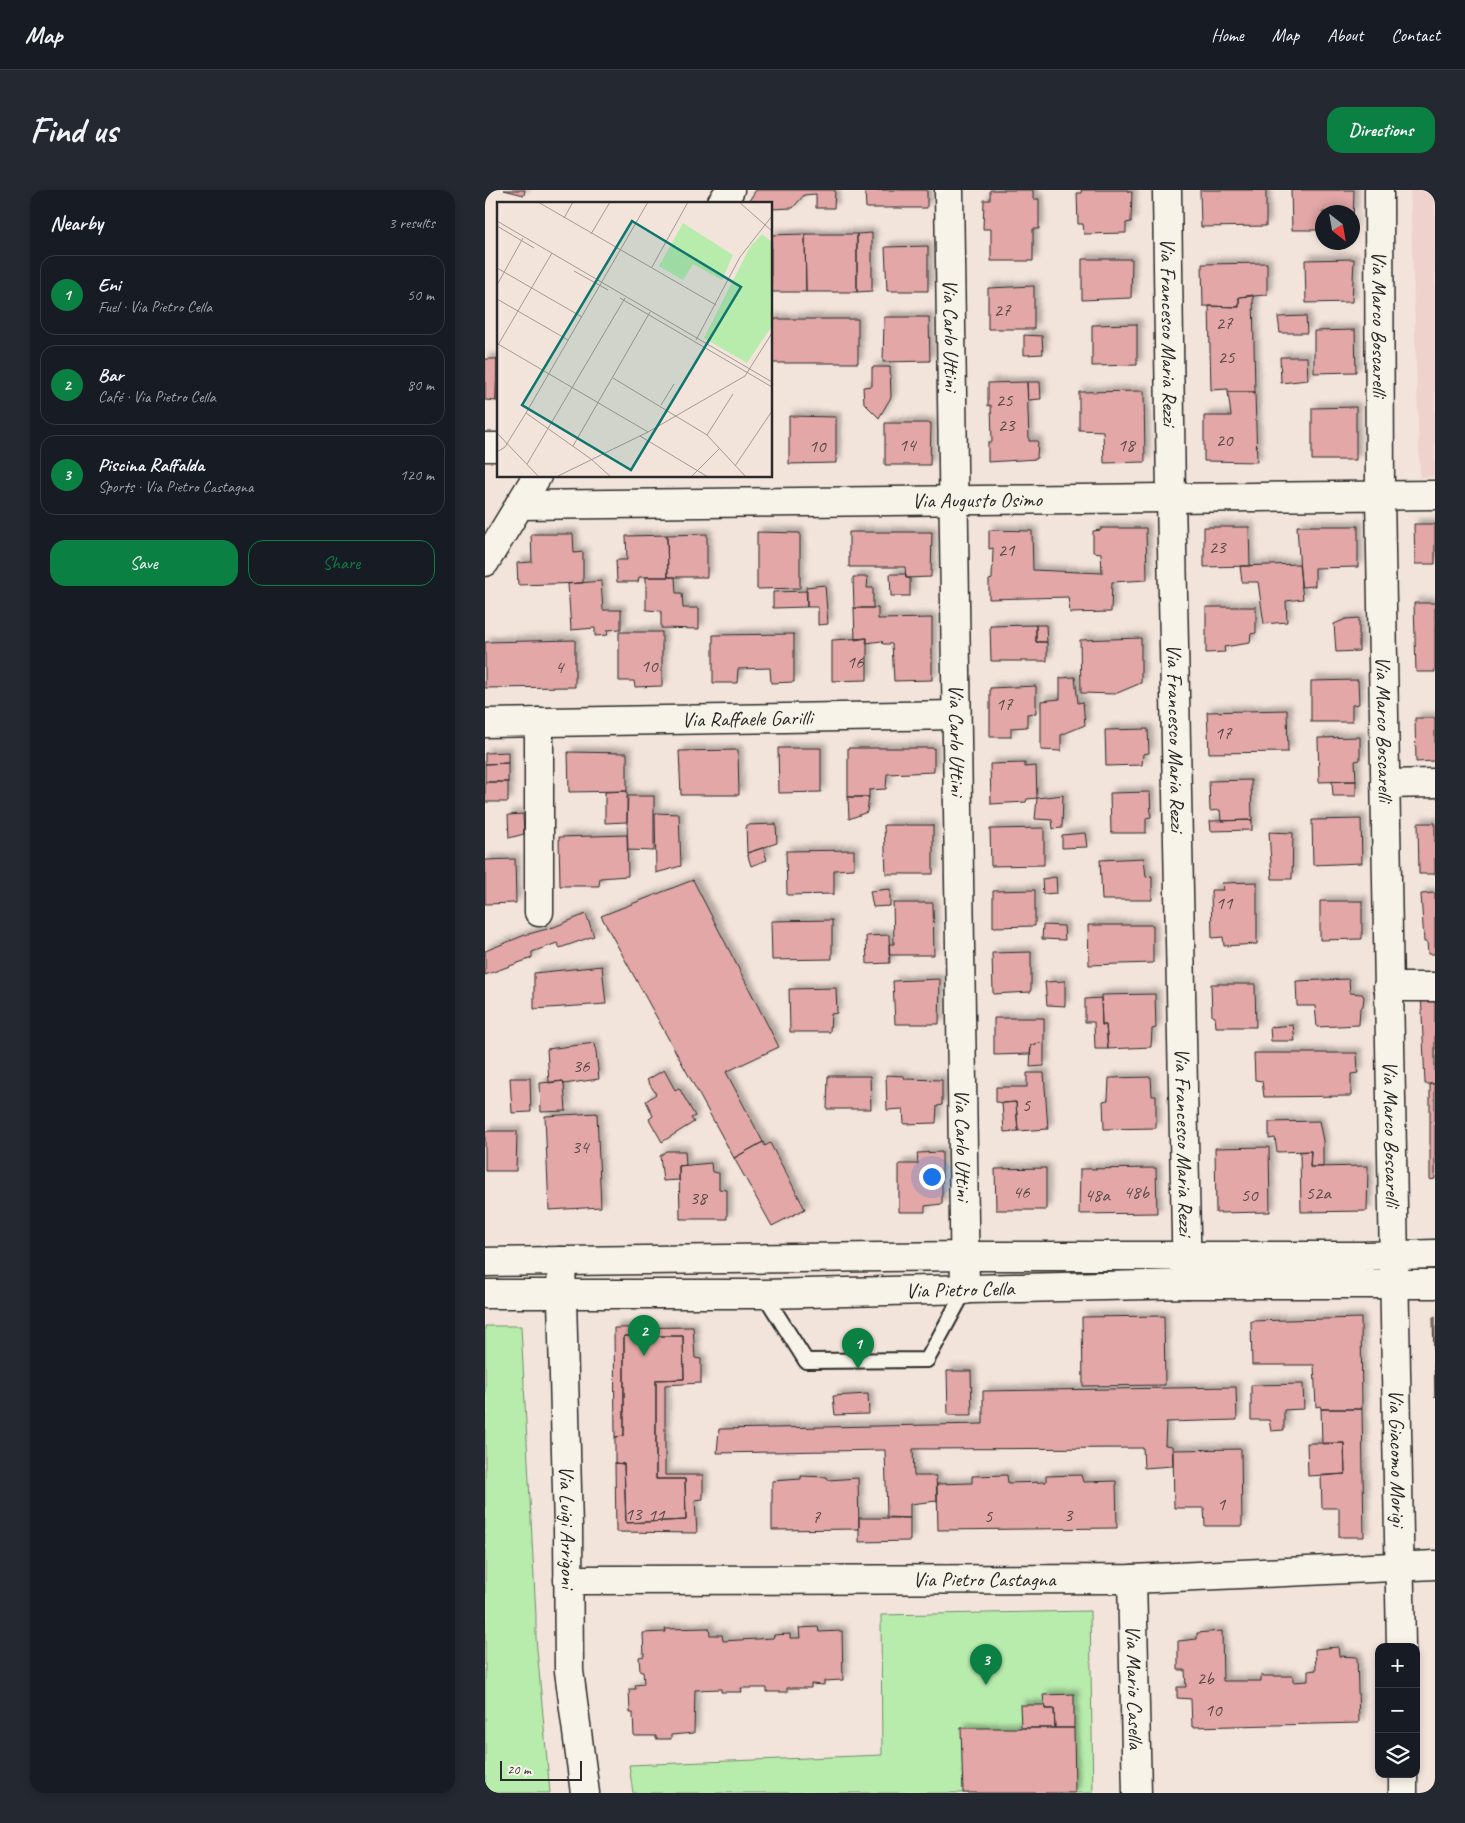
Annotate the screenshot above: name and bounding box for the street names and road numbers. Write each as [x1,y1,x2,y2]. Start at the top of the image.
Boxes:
street label: Via Francesco Maria Rezzi [1155,238,1183,429]
street label: Via Marco Boscarelli [1366,251,1393,400]
street label: Via Carlo Uttini [937,279,965,394]
street label: Via Augusto Osimo [912,486,1044,514]
street label: Via Francesco Maria Rezzi [1161,644,1191,835]
street label: Via Marco Boscarelli [1370,656,1399,805]
street label: Via Carlo Uttini [943,684,971,799]
street label: Via Raffaele Garilli [681,704,816,733]
street label: Via Francesco Maria Rezzi [1169,1048,1199,1239]
street label: Via Marco Boscarelli [1377,1061,1406,1210]
street label: Via Carlo Uttini [949,1089,977,1204]
street label: Via Pietro Cella [905,1275,1016,1304]
street label: Via Giacomo Morigi [1383,1389,1412,1530]
street label: Via Luigi Arrigoni [553,1465,581,1591]
street label: Via Pietro Castagna [913,1566,1057,1592]
street label: Via Mario Casella [1120,1625,1149,1751]

